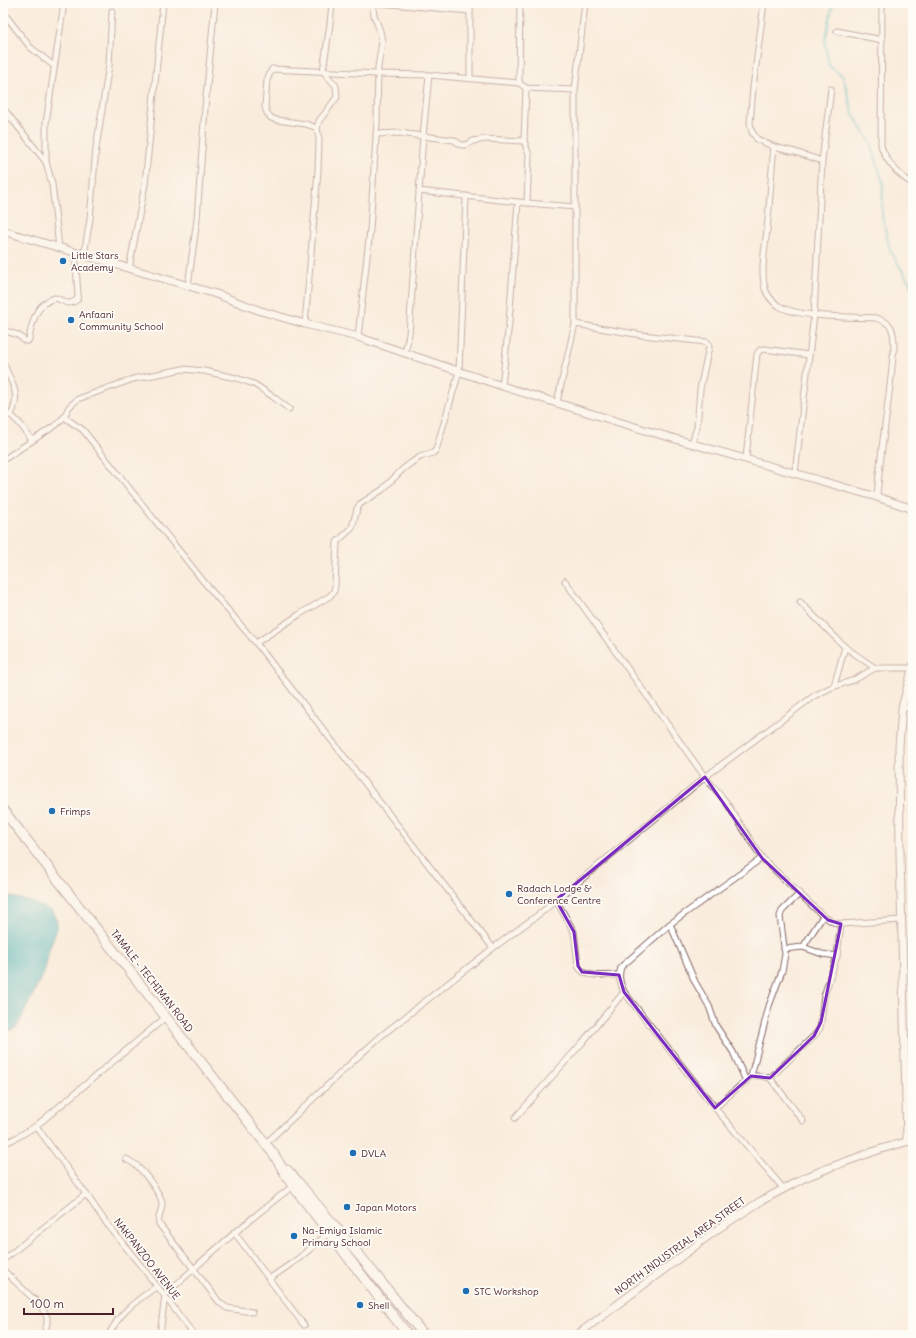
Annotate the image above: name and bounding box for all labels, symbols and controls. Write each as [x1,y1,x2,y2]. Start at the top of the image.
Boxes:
place label: Little Stars Academy [71,249,119,274]
marker: Little Stars Academy [58,256,68,266]
place label: Anfaani Community School [79,308,164,333]
marker: Anfaani Community School [66,315,76,325]
place label: Frimps [60,805,91,818]
marker: Frimps [47,806,57,816]
place label: Radach Lodge & Conference Centre [517,882,601,907]
marker: Radach Lodge & Conference Centre [504,889,514,899]
street label: TAMALE - TECHIMAN ROAD [108,927,196,1035]
place label: DVLA [361,1147,387,1160]
marker: DVLA [348,1148,358,1158]
street label: NORTH INDUSTRIAL AREA STREET [612,1194,748,1298]
place label: Japan Motors [355,1201,417,1214]
marker: Japan Motors [342,1202,352,1212]
street label: NAKPANZOO AVENUE [111,1216,183,1302]
place label: Na-Emiya Islamic Primary School [302,1224,382,1249]
marker: Na-Emiya Islamic Primary School [289,1231,299,1241]
place label: STC Workshop [474,1285,539,1298]
marker: STC Workshop [461,1286,471,1296]
scale bar [24,1290,113,1316]
text: 100 m [30,1296,64,1311]
place label: Shell [368,1299,389,1312]
marker: Shell [355,1300,365,1310]

